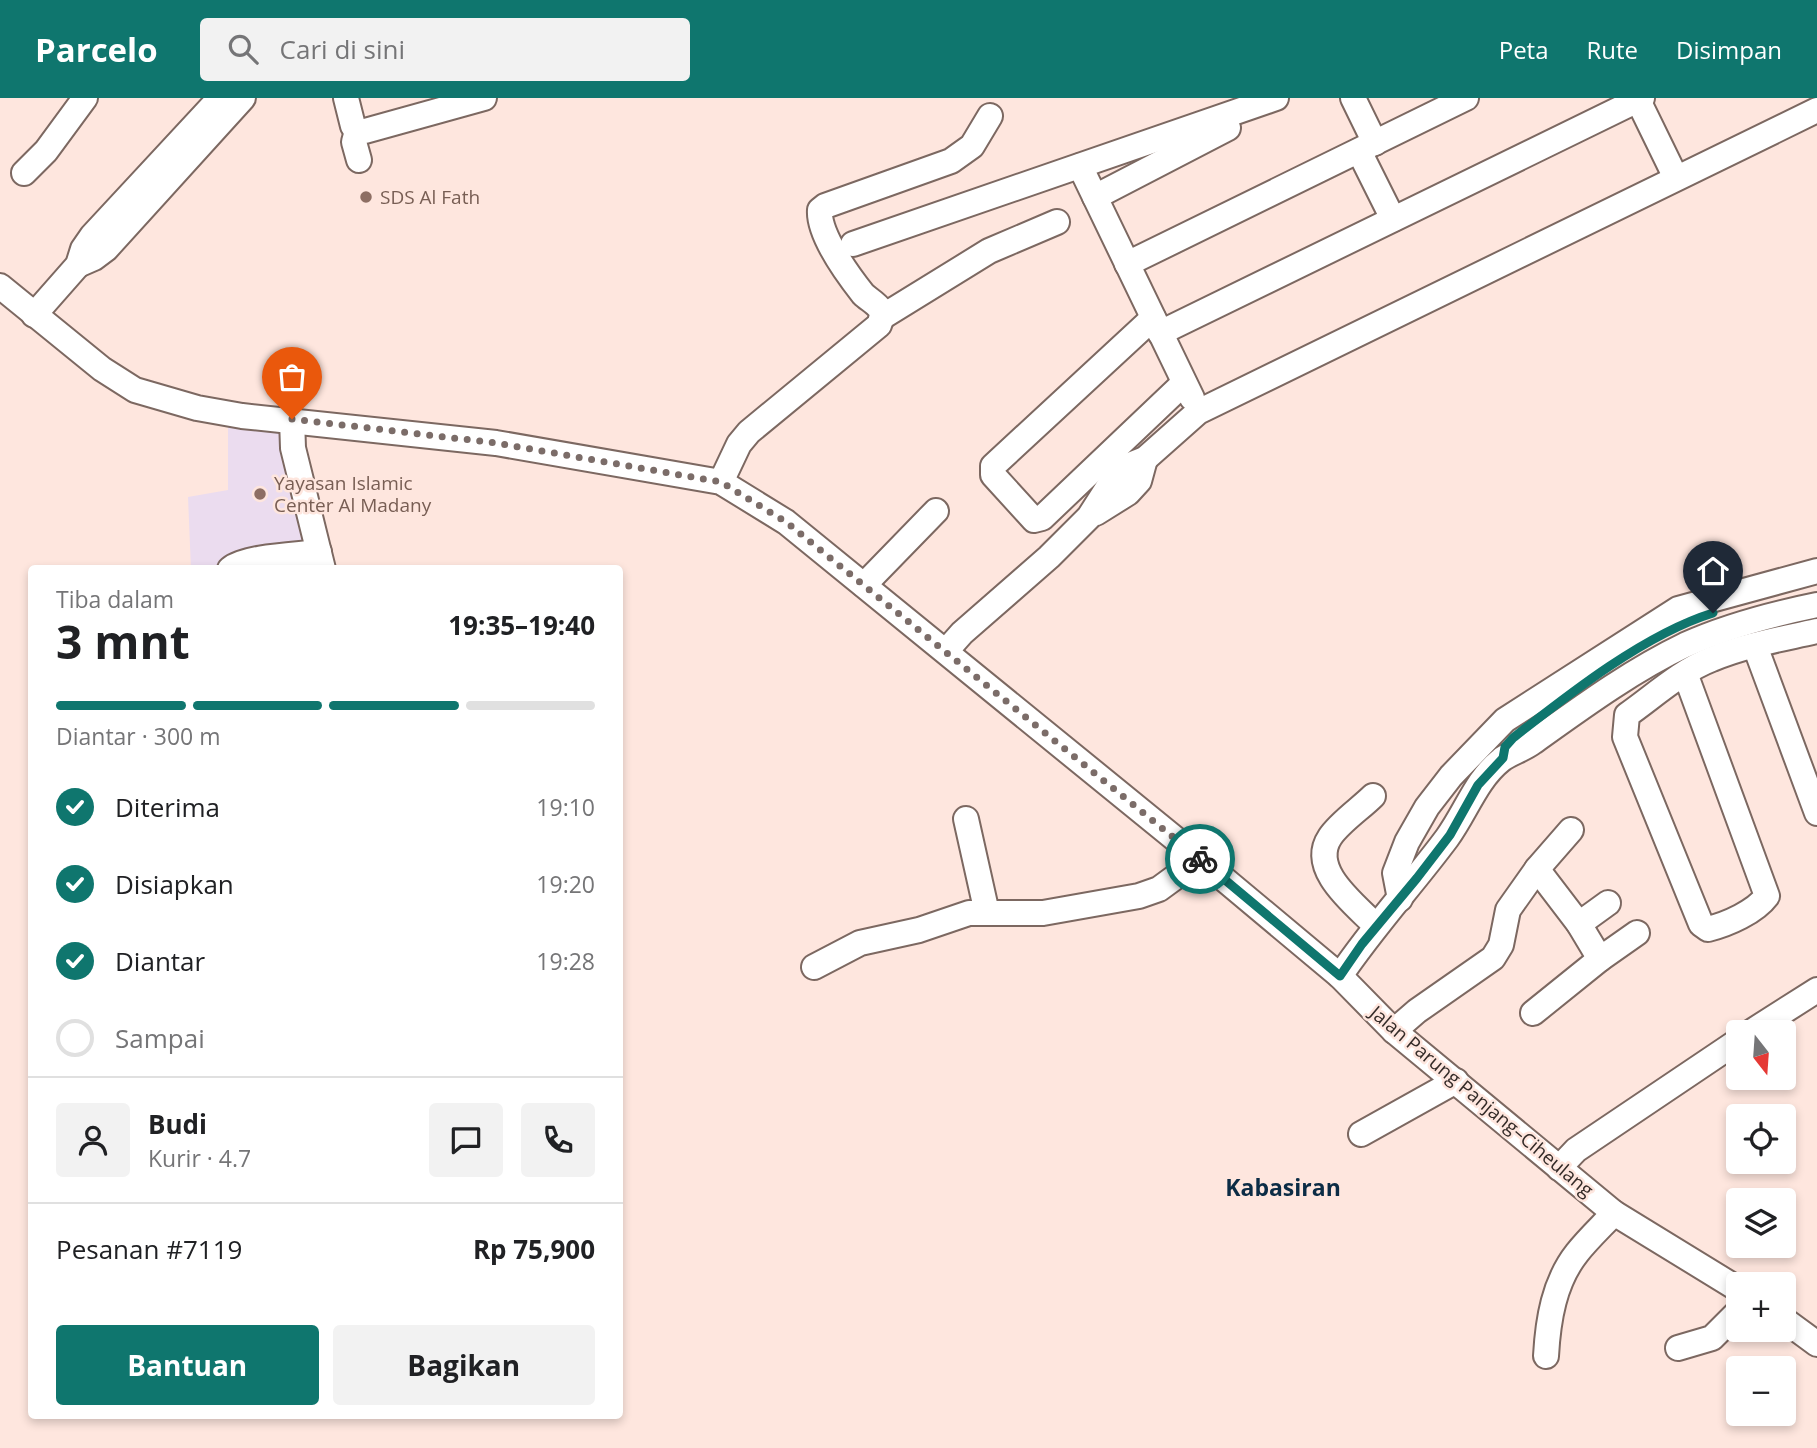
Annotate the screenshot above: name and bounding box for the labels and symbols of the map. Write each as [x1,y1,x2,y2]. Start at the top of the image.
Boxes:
place label: SDS Al Fath [380,184,480,210]
marker: SDS Al Fath [358,189,374,205]
pin [262,347,322,419]
place label: Yayasan Islamic Center Al Madany [274,470,432,518]
marker: Yayasan Islamic Center Al Madany [252,486,268,502]
pin [1683,541,1743,613]
courier [1165,824,1235,894]
street label: Jalan Parung Panjang–Ciheulang [1363,998,1599,1202]
north arrow [1726,1020,1796,1090]
district label: Kabasiran [1225,1171,1341,1203]

